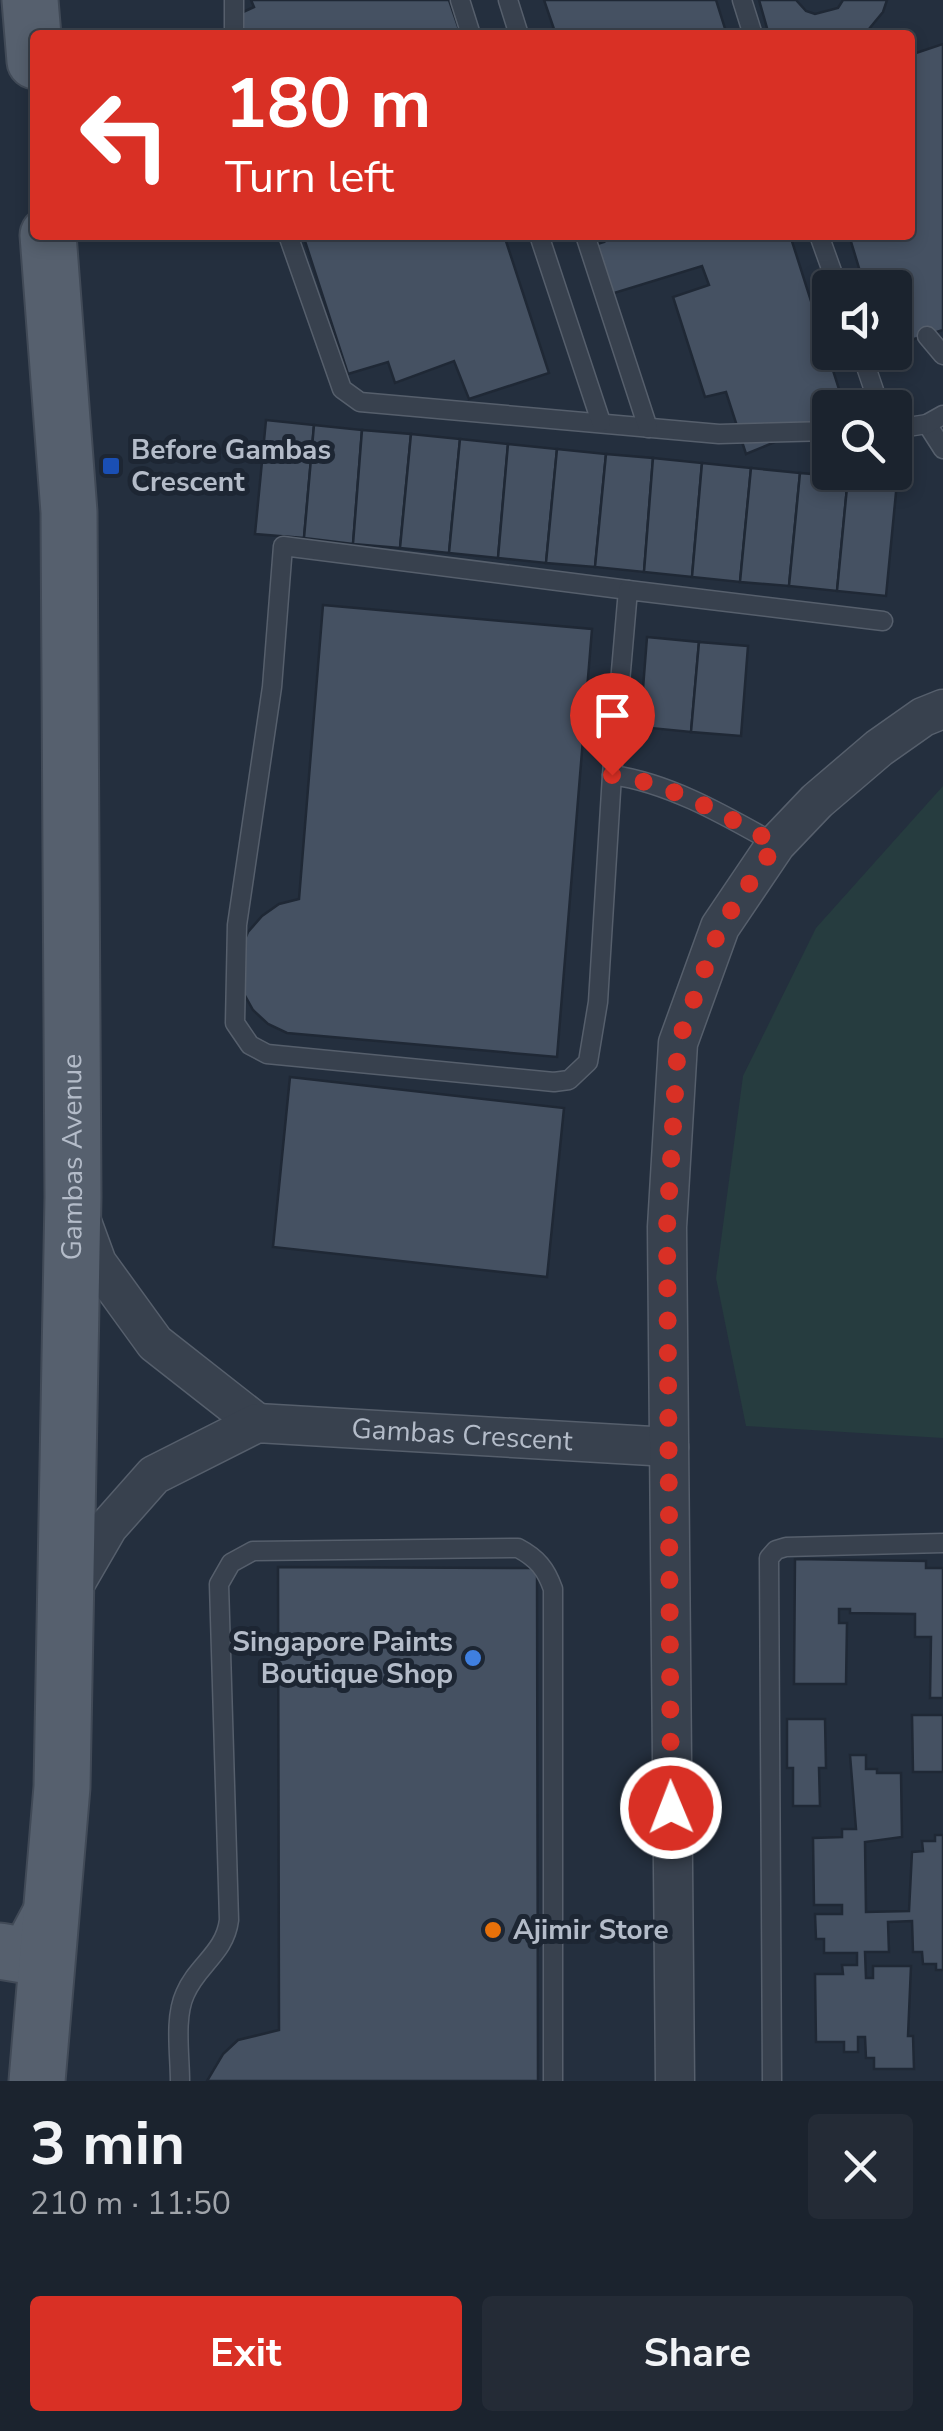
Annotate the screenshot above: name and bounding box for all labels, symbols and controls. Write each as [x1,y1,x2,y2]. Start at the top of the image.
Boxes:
text: 180 m [225,56,431,152]
icon: left [60,70,190,200]
text: Turn left [225,147,394,208]
map controls [812,270,912,490]
button: sound [812,270,912,370]
button: search [812,390,912,490]
place label: Before Gambas Crescent [131,431,331,501]
marker: Before Gambas Crescent [100,455,122,477]
pin [570,673,655,776]
icon: arrive [585,688,640,743]
street label: Gambas Avenue [53,1054,92,1261]
street label: Gambas Crescent [350,1410,574,1460]
place label: Singapore Paints Boutique Shop [232,1623,453,1693]
marker: Singapore Paints Boutique Shop [462,1647,484,1669]
position arrow [619,1756,723,1860]
place label: Ajimir Store [513,1911,669,1949]
marker: Ajimir Store [482,1919,504,1941]
text: 3 min [30,2103,185,2185]
button: close [808,2114,913,2219]
text: 210 m · 11:50 [30,2182,231,2225]
button: Exit [30,2296,462,2411]
button: Share [482,2296,913,2411]

